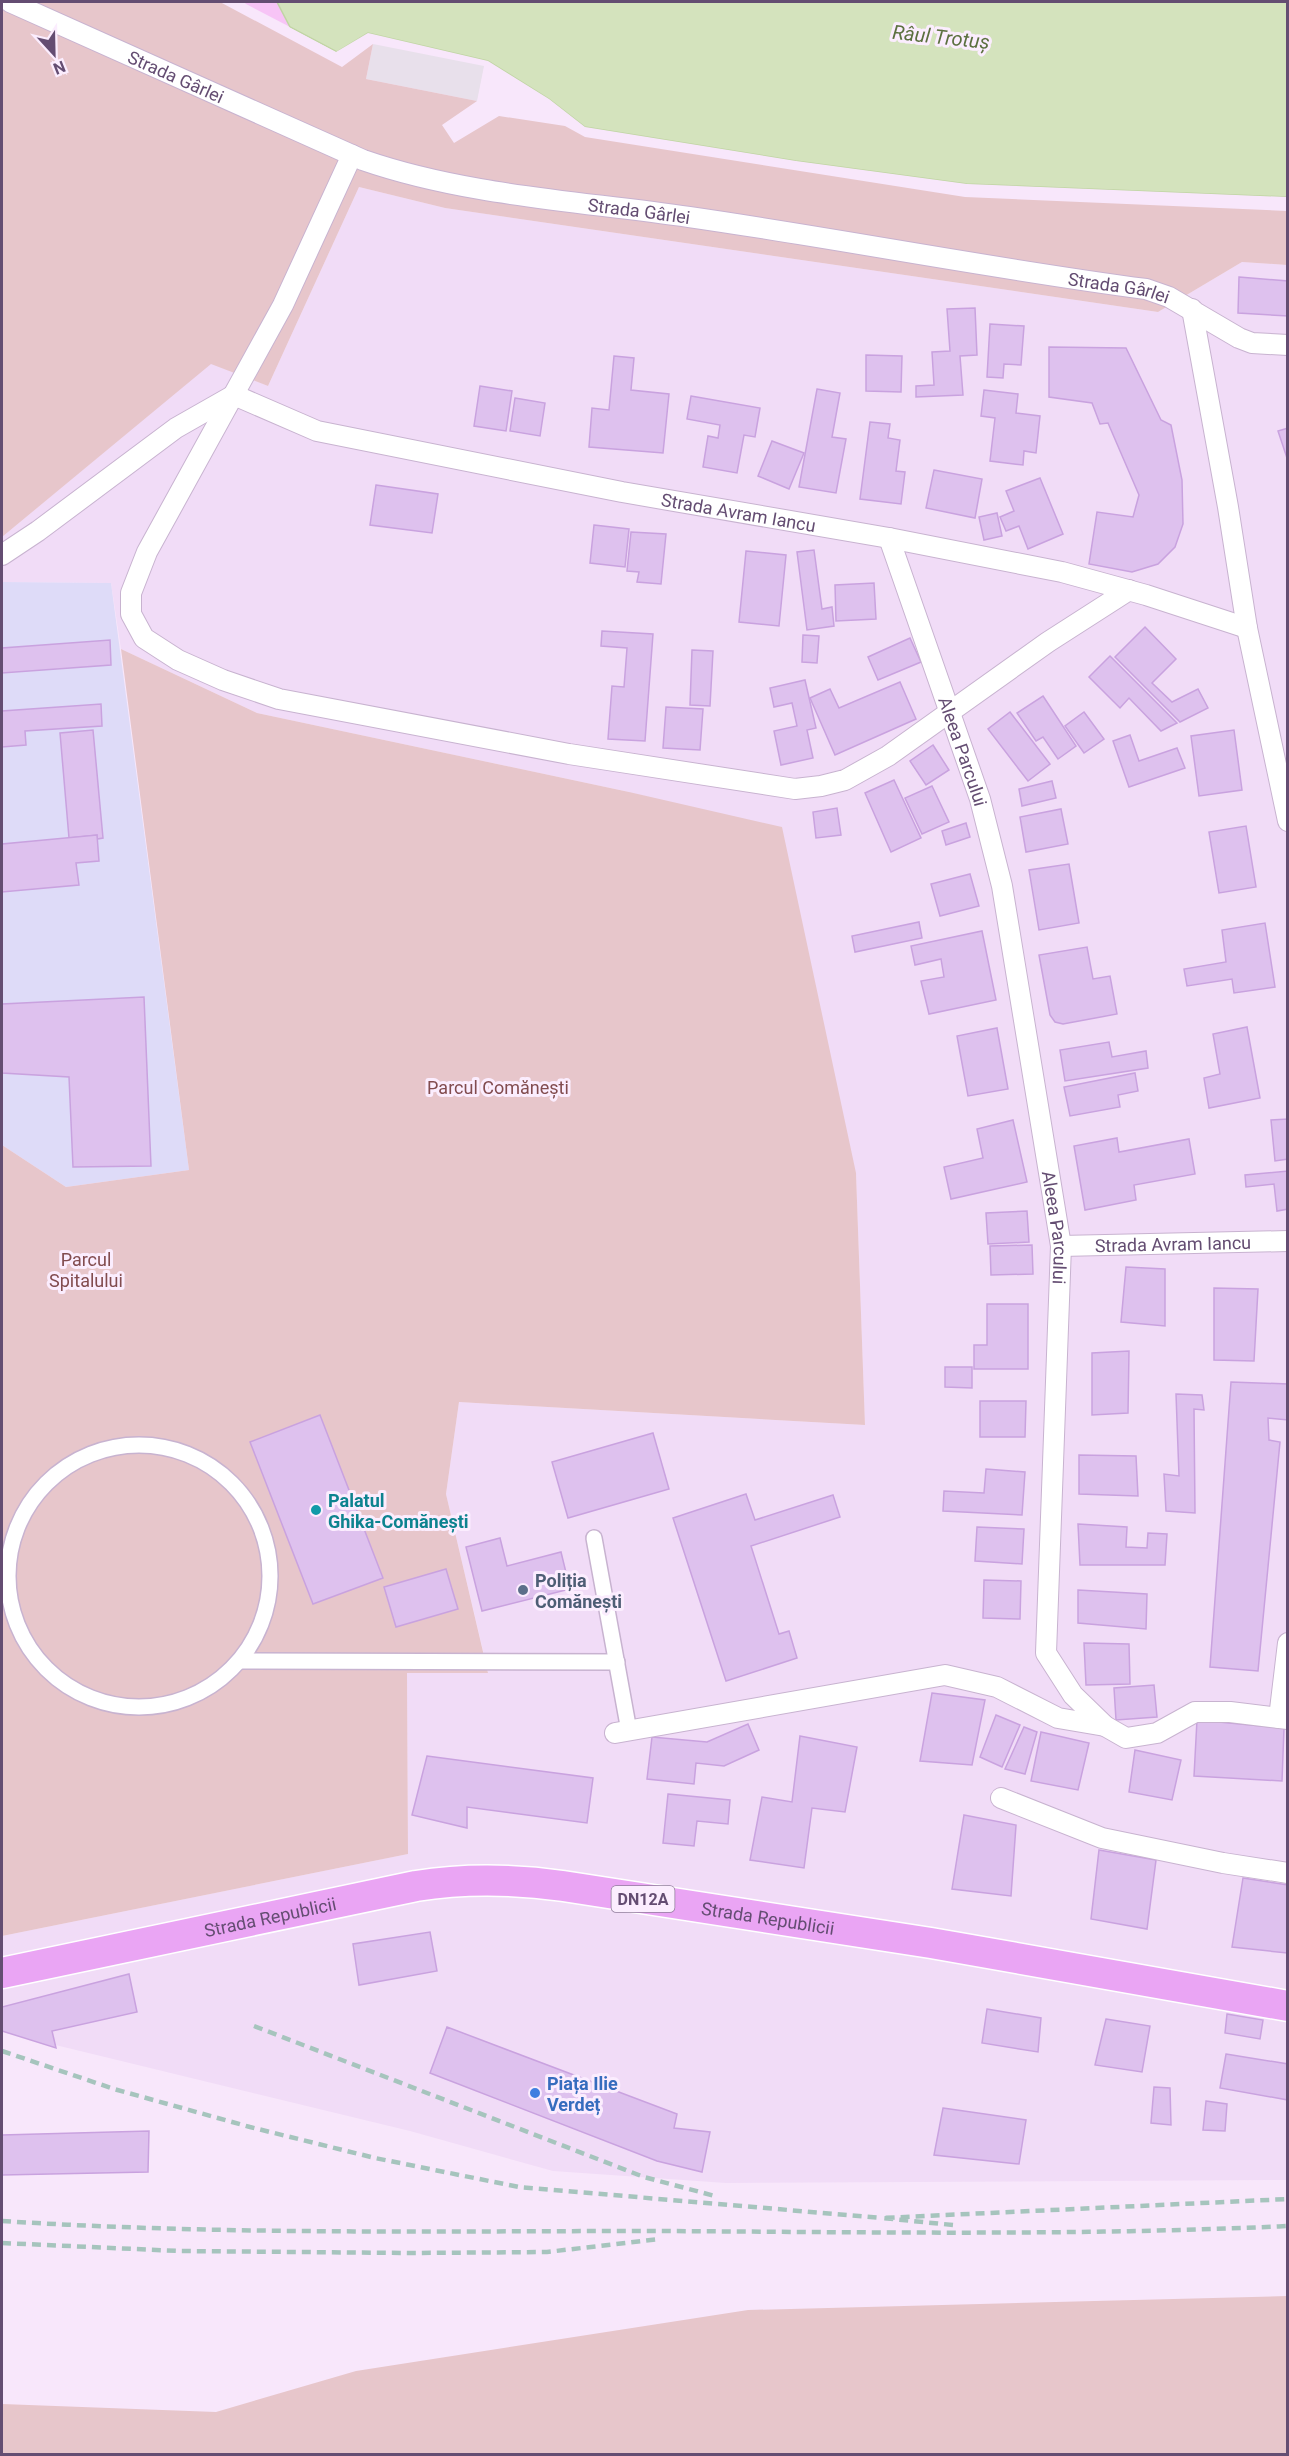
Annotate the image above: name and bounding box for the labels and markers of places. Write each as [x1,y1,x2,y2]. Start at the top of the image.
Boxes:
place label: Palatul Ghika-Comănești [328,1490,469,1533]
marker: Palatul Ghika-Comănești [309,1503,323,1517]
place label: Poliția Comănești [535,1570,622,1613]
marker: Poliția Comănești [516,1583,530,1597]
place label: Piața Ilie Verdeț [547,2073,618,2116]
marker: Piața Ilie Verdeț [528,2086,542,2100]

